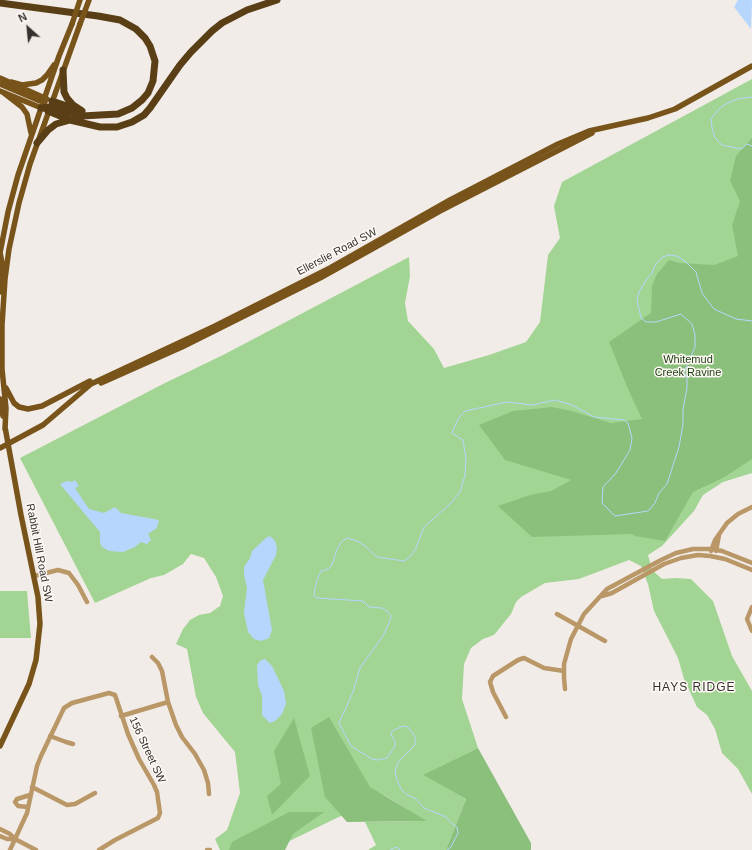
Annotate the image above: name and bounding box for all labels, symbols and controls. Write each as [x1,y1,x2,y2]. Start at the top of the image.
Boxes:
north arrow [8,8,48,48]
text: N [16,10,29,24]
street label: Ellerslie Road SW [295,225,379,279]
park label: Whitemud Creek Ravine [655,353,721,379]
street label: Rabbit Hill Road SW [23,503,55,603]
district label: HAYS RIDGE [652,681,736,695]
street label: 156 Street SW [126,715,168,785]

